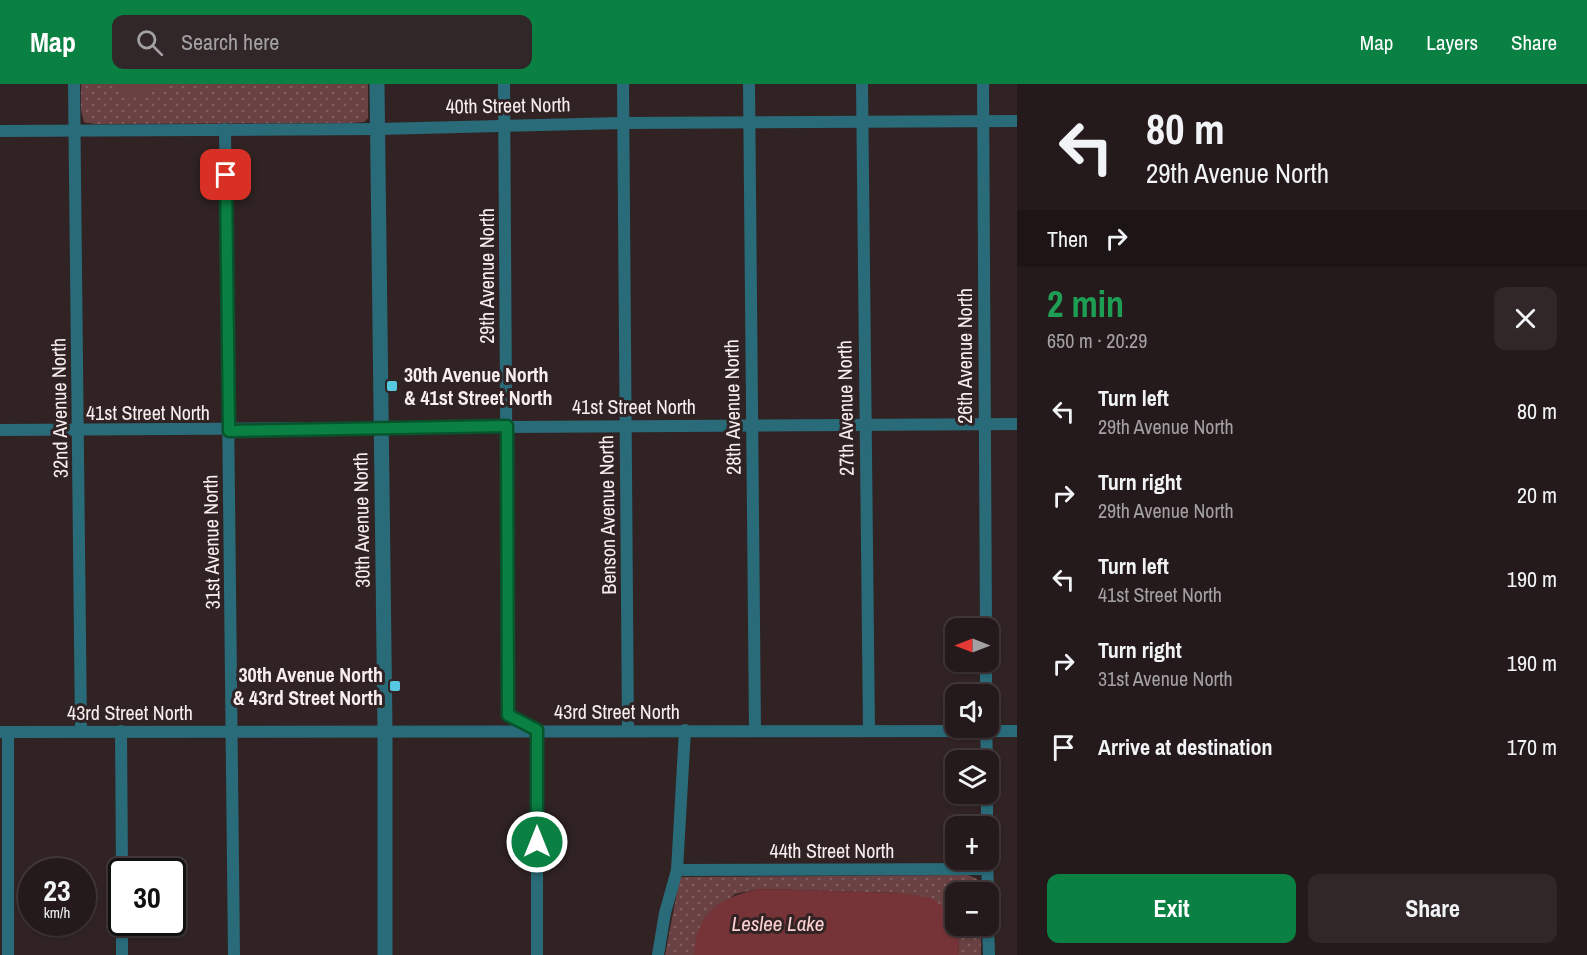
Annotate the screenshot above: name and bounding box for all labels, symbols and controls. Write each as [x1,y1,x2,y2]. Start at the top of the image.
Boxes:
search box [112,15,532,69]
text: Map [30,23,76,61]
icon: search [133,26,166,59]
text: Search here [181,27,279,57]
text: Map [1360,28,1393,57]
text: Layers [1426,28,1478,57]
text: Share [1511,28,1557,57]
street label: 40th Street North [445,90,571,120]
text: 80 m [1146,101,1225,157]
icon: left [1047,108,1125,186]
pin [200,149,251,200]
text: 29th Avenue North [1146,155,1329,191]
icon: arrive [209,158,242,191]
street label: 29th Avenue North [473,208,500,344]
icon: right [1100,222,1133,255]
text: Then [1047,224,1088,254]
text: 2 min [1047,280,1124,328]
button: close [1494,287,1557,350]
street label: 26th Avenue North [951,288,978,424]
text: 650 m · 20:29 [1047,327,1147,354]
street label: 32nd Avenue North [44,338,74,478]
street label: 28th Avenue North [717,339,747,475]
street label: 27th Avenue North [830,340,860,476]
place label: 30th Avenue North & 41st Street North [404,361,553,411]
marker: 30th Avenue North & 41st Street North [385,379,399,393]
text: Turn left [1098,383,1169,413]
street label: 41st Street North [572,393,696,420]
icon: left [1047,395,1080,428]
text: 80 m [1517,396,1557,426]
street label: 41st Street North [86,399,210,426]
text: 29th Avenue North [1098,413,1234,440]
street label: Benson Avenue North [592,435,622,595]
street label: 30th Avenue North [346,452,376,588]
text: Turn right [1098,467,1182,497]
street label: 31st Avenue North [196,474,226,610]
icon: right [1047,479,1080,512]
text: 20 m [1517,480,1557,510]
text: 29th Avenue North [1098,497,1234,524]
text: Turn left [1098,551,1169,581]
icon: left [1047,563,1080,596]
text: 190 m [1507,564,1557,594]
text: 41st Street North [1098,581,1222,608]
north arrow [945,618,999,672]
map controls [945,618,999,936]
text: Turn right [1098,635,1182,665]
icon: right [1047,647,1080,680]
text: 190 m [1507,648,1557,678]
place label: 30th Avenue North & 43rd Street North [233,661,383,711]
text: 31st Avenue North [1098,665,1233,692]
marker: 30th Avenue North & 43rd Street North [388,679,402,693]
button: sound [945,684,999,738]
street label: 43rd Street North [554,698,680,725]
street label: 43rd Street North [67,699,193,726]
icon: arrive [1047,731,1080,764]
text: Arrive at destination [1098,732,1272,762]
text: 170 m [1507,732,1557,762]
button: layers [945,750,999,804]
position arrow [505,810,569,874]
button: + [945,816,999,870]
street label: 44th Street North [770,837,894,864]
speed limit sign: 30 [108,858,186,936]
text: 23 [43,870,71,910]
button: Exit [1047,874,1296,943]
button: Share [1308,874,1557,943]
button: − [945,882,999,936]
text: km/h [44,902,70,923]
water label: Leslee Lake [732,909,824,938]

